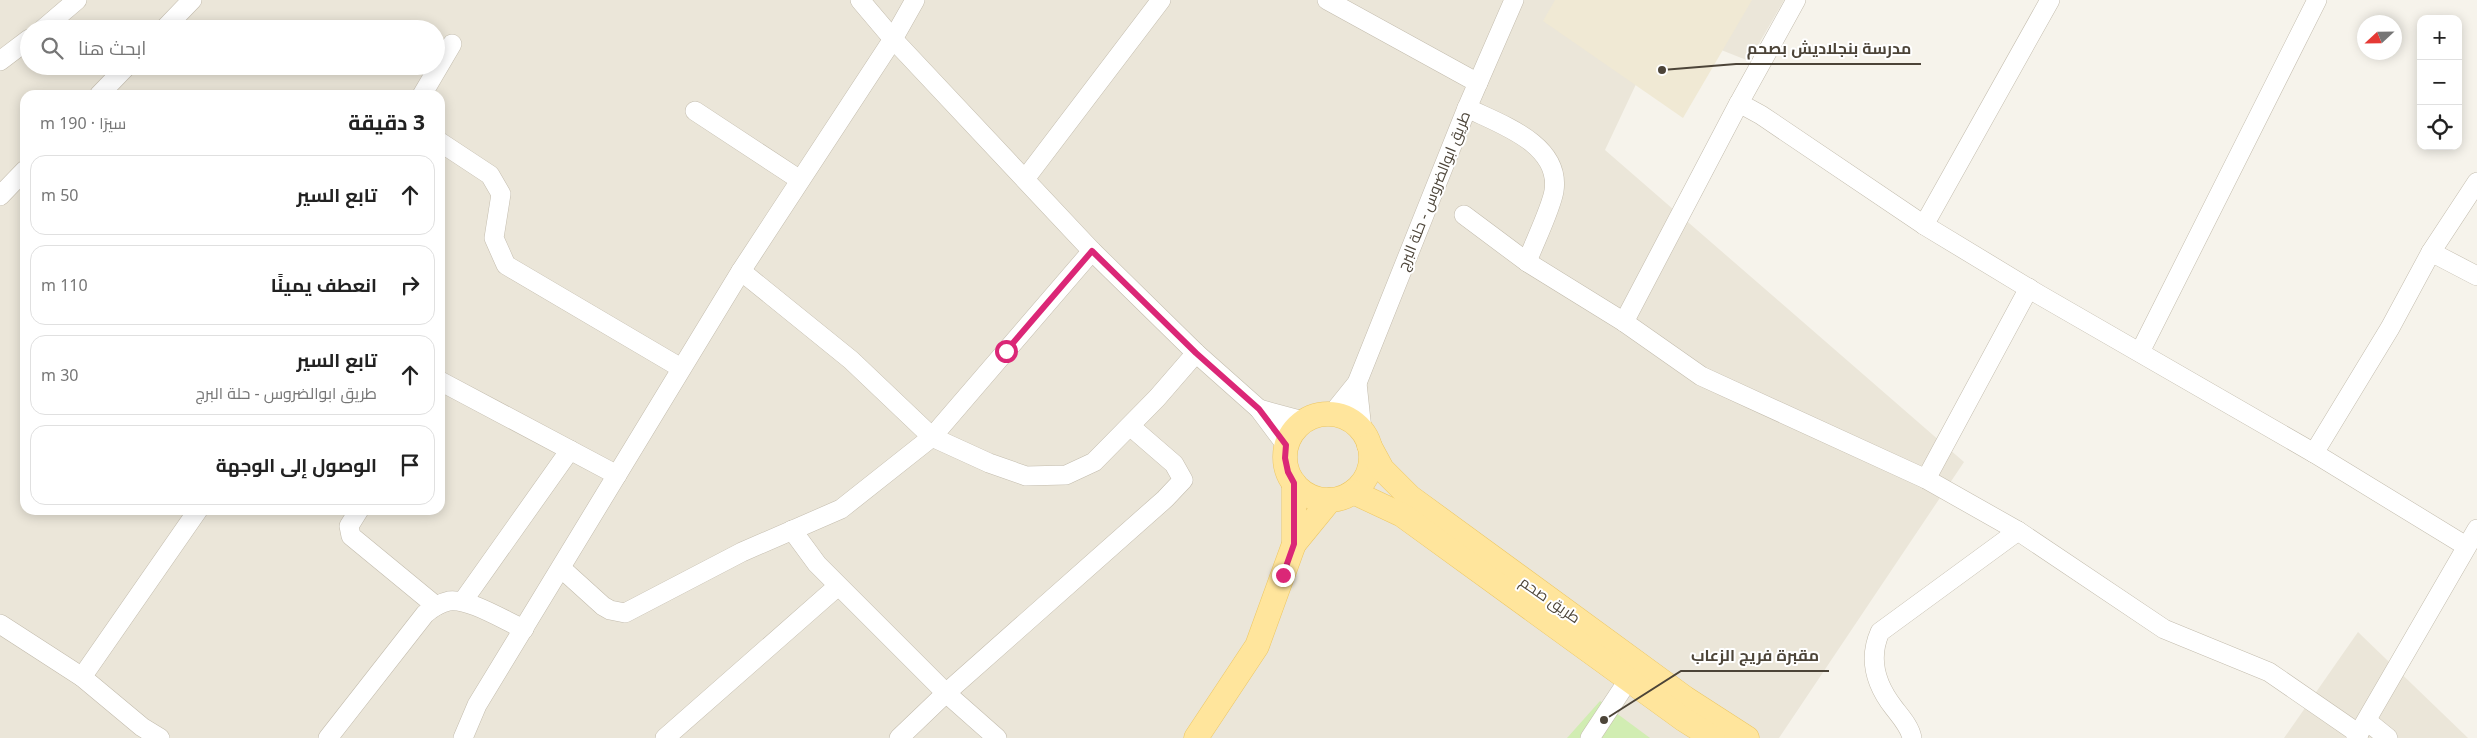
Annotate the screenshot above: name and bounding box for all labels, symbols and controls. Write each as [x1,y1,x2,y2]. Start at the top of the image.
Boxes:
north arrow [2357,15,2402,60]
map controls [2417,15,2462,150]
button: + [2417,15,2462,60]
search box [20,20,445,75]
callout: مدرسة بنجلاديش بصحم [1736,33,1921,64]
icon: search [38,34,66,62]
text: ابحث هنا [78,35,146,61]
text: مدرسة بنجلاديش بصحم [1747,37,1911,60]
button: − [2417,60,2462,105]
button: locate [2417,105,2462,150]
text: 3 دقيقة [348,108,425,136]
street label: طريق ابوالضروس - حلة البرج [1392,108,1476,274]
text: سيرًا · 190 m [40,112,126,134]
icon: ahead [396,181,424,209]
text: تابع السير [297,182,377,208]
text: 50 m [41,184,78,206]
icon: right [396,271,424,299]
text: انعطف يمينًا [271,272,377,298]
text: 110 m [41,274,88,296]
route start [995,340,1018,363]
text: تابع السير [297,347,377,373]
icon: ahead [396,361,424,389]
text: 30 m [41,364,78,386]
text: طريق ابوالضروس - حلة البرج [196,382,377,404]
icon: arrive [396,451,424,479]
text: الوصول إلى الوجهة [216,452,377,478]
route end [1272,564,1295,587]
street label: طريق صحم [1516,571,1585,628]
callout: مقبرة فريج الزعاب [1681,640,1829,671]
text: مقبرة فريج الزعاب [1691,644,1819,666]

